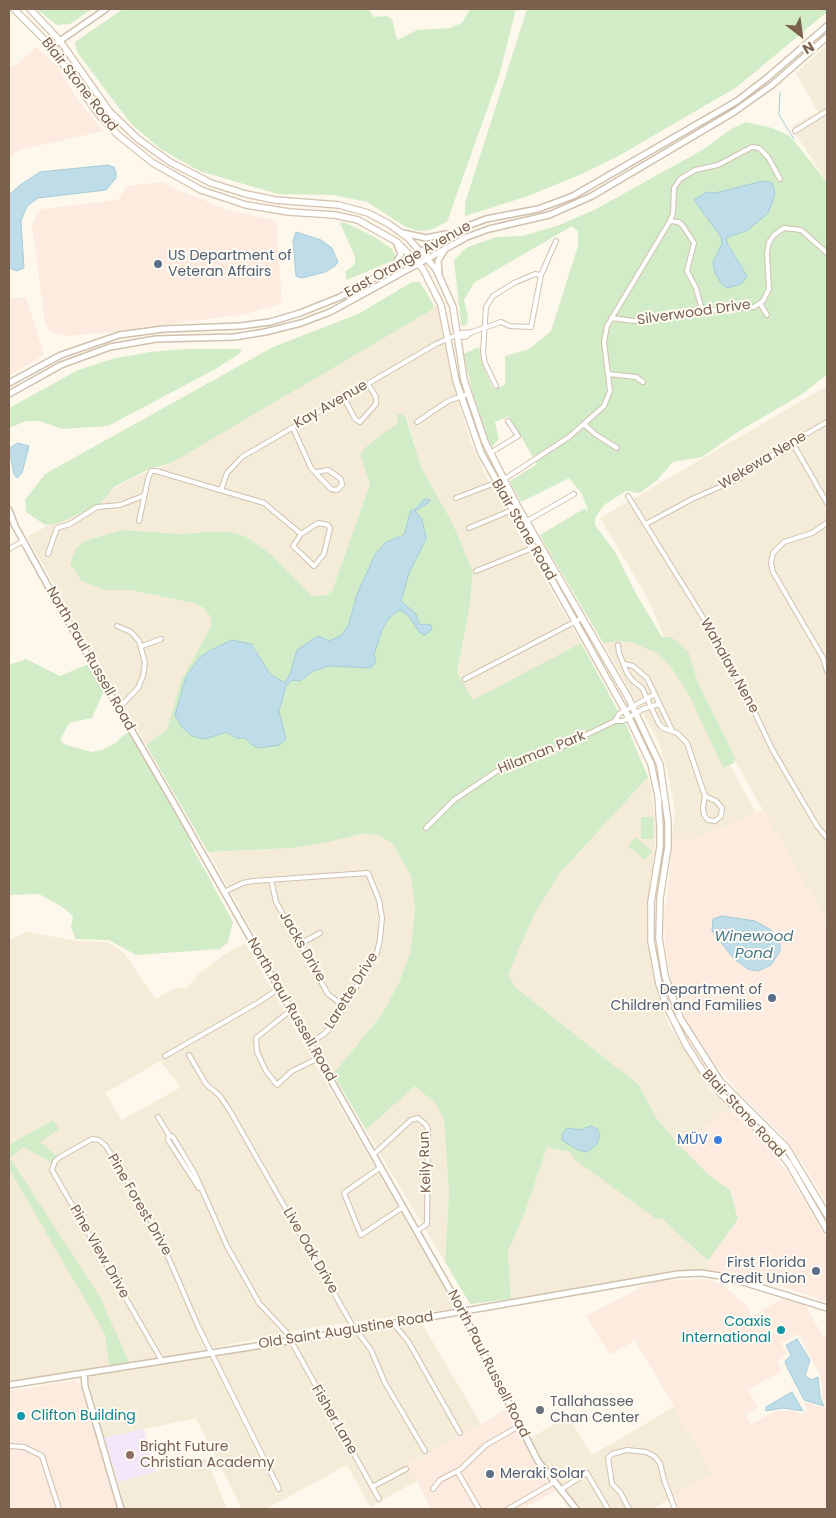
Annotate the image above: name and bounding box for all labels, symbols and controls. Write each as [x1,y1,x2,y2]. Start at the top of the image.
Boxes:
north arrow [776,10,826,60]
street label: Blair Stone Road [37,35,121,135]
text: N [799,37,818,59]
street label: East Orange Avenue [342,218,474,302]
place label: US Department of Veteran Affairs [168,248,292,280]
marker: US Department of Veteran Affairs [152,258,164,270]
street label: Silverwood Drive [636,297,752,329]
street label: Kay Avenue [291,377,371,433]
street label: Wekewa Nene [716,428,810,494]
street label: Blair Stone Road [487,476,559,584]
street label: North Paul Russell Road [42,584,138,734]
street label: Wahalaw Nene [696,616,762,716]
street label: Hilaman Park [496,728,588,778]
street label: Jacks Drive [275,909,329,985]
water label: Winewood Pond [715,928,793,963]
street label: North Paul Russell Road [243,935,339,1085]
street label: Larette Drive [322,950,382,1032]
place label: Department of Children and Families [610,982,762,1014]
marker: Department of Children and Families [766,992,778,1004]
street label: Blair Stone Road [698,1067,788,1161]
street label: Keily Run [417,1131,435,1193]
place label: MÜV [677,1132,708,1148]
marker: MÜV [712,1134,724,1146]
street label: Pine Forest Drive [103,1151,175,1259]
street label: Pine View Drive [66,1202,132,1302]
street label: Live Oak Drive [279,1205,341,1297]
place label: First Florida Credit Union [720,1255,806,1288]
marker: First Florida Credit Union [810,1265,822,1277]
street label: North Paul Russell Road [443,1287,533,1441]
street label: Old Saint Augustine Road [257,1309,435,1353]
place label: Coaxis International [682,1314,771,1346]
marker: Coaxis International [775,1324,787,1336]
street label: Fisher Lane [307,1382,361,1458]
place label: Tallahassee Chan Center [550,1394,639,1426]
marker: Tallahassee Chan Center [534,1404,546,1416]
place label: Clifton Building [31,1408,136,1424]
marker: Clifton Building [15,1410,27,1422]
place label: Bright Future Christian Academy [140,1439,274,1471]
marker: Bright Future Christian Academy [124,1449,136,1461]
place label: Meraki Solar [500,1466,585,1482]
marker: Meraki Solar [484,1468,496,1480]

